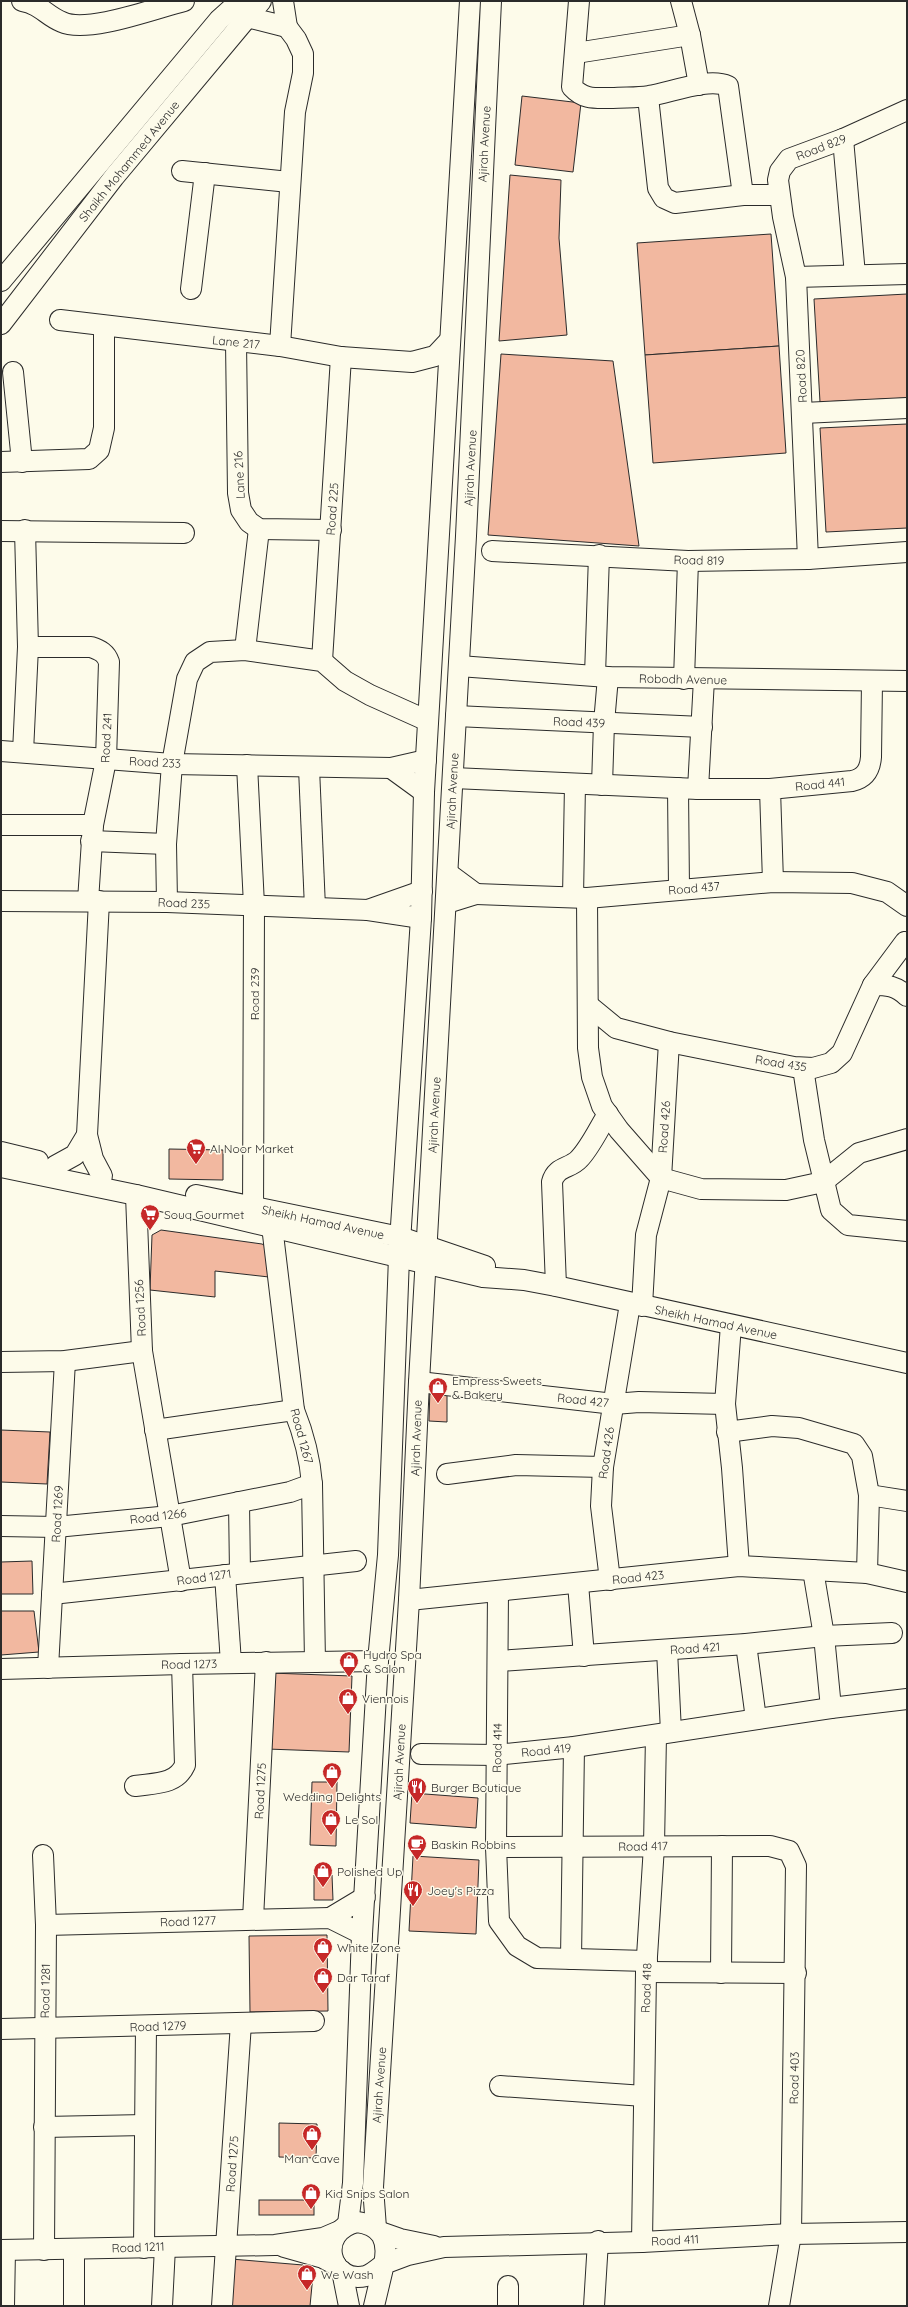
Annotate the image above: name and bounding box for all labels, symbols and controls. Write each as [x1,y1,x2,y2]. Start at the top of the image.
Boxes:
street label: Shaikh Mohammed Avenue [76,97,183,225]
street label: Ajirah Avenue [475,105,494,183]
street label: Road 829 [794,130,849,163]
street label: Lane 217 [211,332,261,352]
street label: Road 820 [792,349,810,403]
street label: Ajirah Avenue [461,429,480,507]
street label: Lane 216 [230,450,248,499]
street label: Road 225 [323,482,341,536]
street label: Road 819 [674,552,725,568]
street label: Robodh Avenue [639,671,727,687]
street label: Road 241 [97,713,115,763]
street label: Road 439 [553,714,606,730]
street label: Ajirah Avenue [443,752,462,830]
street label: Road 233 [129,753,181,771]
street label: Road 441 [794,774,846,794]
street label: Road 437 [668,878,720,898]
street label: Road 235 [157,895,211,911]
street label: Road 239 [247,967,262,1020]
street label: Road 435 [754,1052,808,1074]
street label: Ajirah Avenue [425,1076,444,1154]
street label: Road 426 [655,1100,673,1154]
supermarket icon: Al Noor Market [185,1137,207,1165]
place label: Al Noor Market [210,1141,294,1156]
street label: Sheikh Hamad Avenue [260,1202,386,1242]
supermarket icon: Souq Gourmet [139,1203,161,1231]
place label: Souq Gourmet [164,1207,244,1222]
street label: Road 1256 [131,1279,149,1337]
street label: Sheikh Hamad Avenue [653,1302,779,1342]
place label: Empress Sweets & Bakery [452,1373,542,1402]
shop icon: Empress Sweets & Bakery [427,1376,449,1404]
street label: Road 427 [556,1390,610,1410]
street label: Ajirah Avenue [407,1399,425,1476]
street label: Road 1267 [287,1407,317,1465]
street label: Road 426 [595,1425,617,1480]
street label: Road 1269 [48,1485,66,1543]
street label: Road 1266 [129,1505,188,1527]
street label: Road 1271 [176,1566,232,1588]
street label: Road 423 [611,1567,665,1587]
street label: Road 421 [669,1639,721,1657]
place label: Hydro Spa & Salon [363,1647,422,1676]
shop icon: Hydro Spa & Salon [338,1650,360,1678]
street label: Road 1273 [161,1656,217,1672]
shop icon: Viennois [337,1687,359,1715]
place label: Viennois [362,1691,409,1706]
street label: Ajirah Avenue [390,1723,409,1801]
street label: Road 414 [489,1723,505,1773]
street label: Road 419 [520,1740,572,1760]
shop icon: Wedding Delights [321,1761,343,1789]
street label: Road 1275 [251,1762,269,1820]
restaurant icon: Burger Boutique [406,1776,428,1804]
place label: Burger Boutique [431,1780,522,1795]
place label: Wedding Delights [283,1789,381,1804]
shop icon: Le Sol [320,1808,342,1836]
place label: Le Sol [345,1812,378,1827]
cafe icon: Baskin Robbins [406,1833,428,1861]
place label: Baskin Robbins [431,1837,516,1852]
street label: Road 417 [618,1838,668,1854]
shop icon: Polished Up [312,1860,334,1888]
place label: Polished Up [337,1864,402,1879]
restaurant icon: Joey's Pizza [402,1879,424,1907]
place label: Joey's Pizza [427,1883,494,1898]
street label: Road 1277 [160,1913,216,1929]
shop icon: White Zone [312,1936,334,1964]
place label: White Zone [337,1940,401,1955]
street label: Road 1281 [37,1963,53,2019]
street label: Road 418 [638,1963,654,2013]
shop icon: Dar Taraf [312,1966,334,1994]
place label: Dar Taraf [337,1970,391,1985]
street label: Road 1279 [129,2018,187,2034]
street label: Ajirah Avenue [369,2046,389,2124]
street label: Road 403 [786,2051,802,2105]
shop icon: Man Cave [301,2123,323,2151]
street label: Road 1275 [223,2135,241,2193]
place label: Man Cave [284,2151,340,2166]
shop icon: Kid Snips Salon [300,2182,322,2210]
place label: Kid Snips Salon [325,2186,409,2201]
street label: Road 411 [651,2231,699,2249]
street label: Road 1211 [111,2239,165,2255]
shop icon: We Wash [296,2263,318,2291]
place label: We Wash [321,2267,374,2282]

